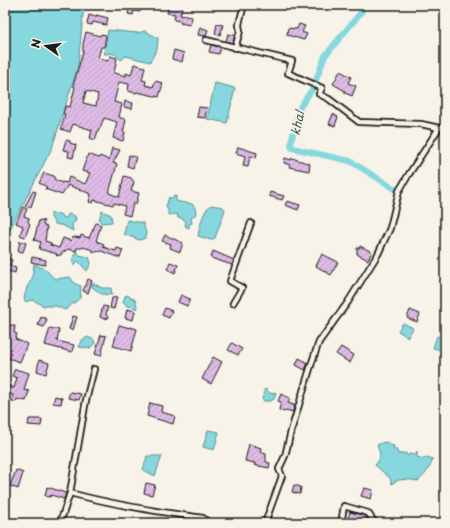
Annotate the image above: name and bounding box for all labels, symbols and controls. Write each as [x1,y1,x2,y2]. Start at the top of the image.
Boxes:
north arrow [26,26,66,66]
text: N [27,37,45,50]
water label: khal [286,108,309,137]

